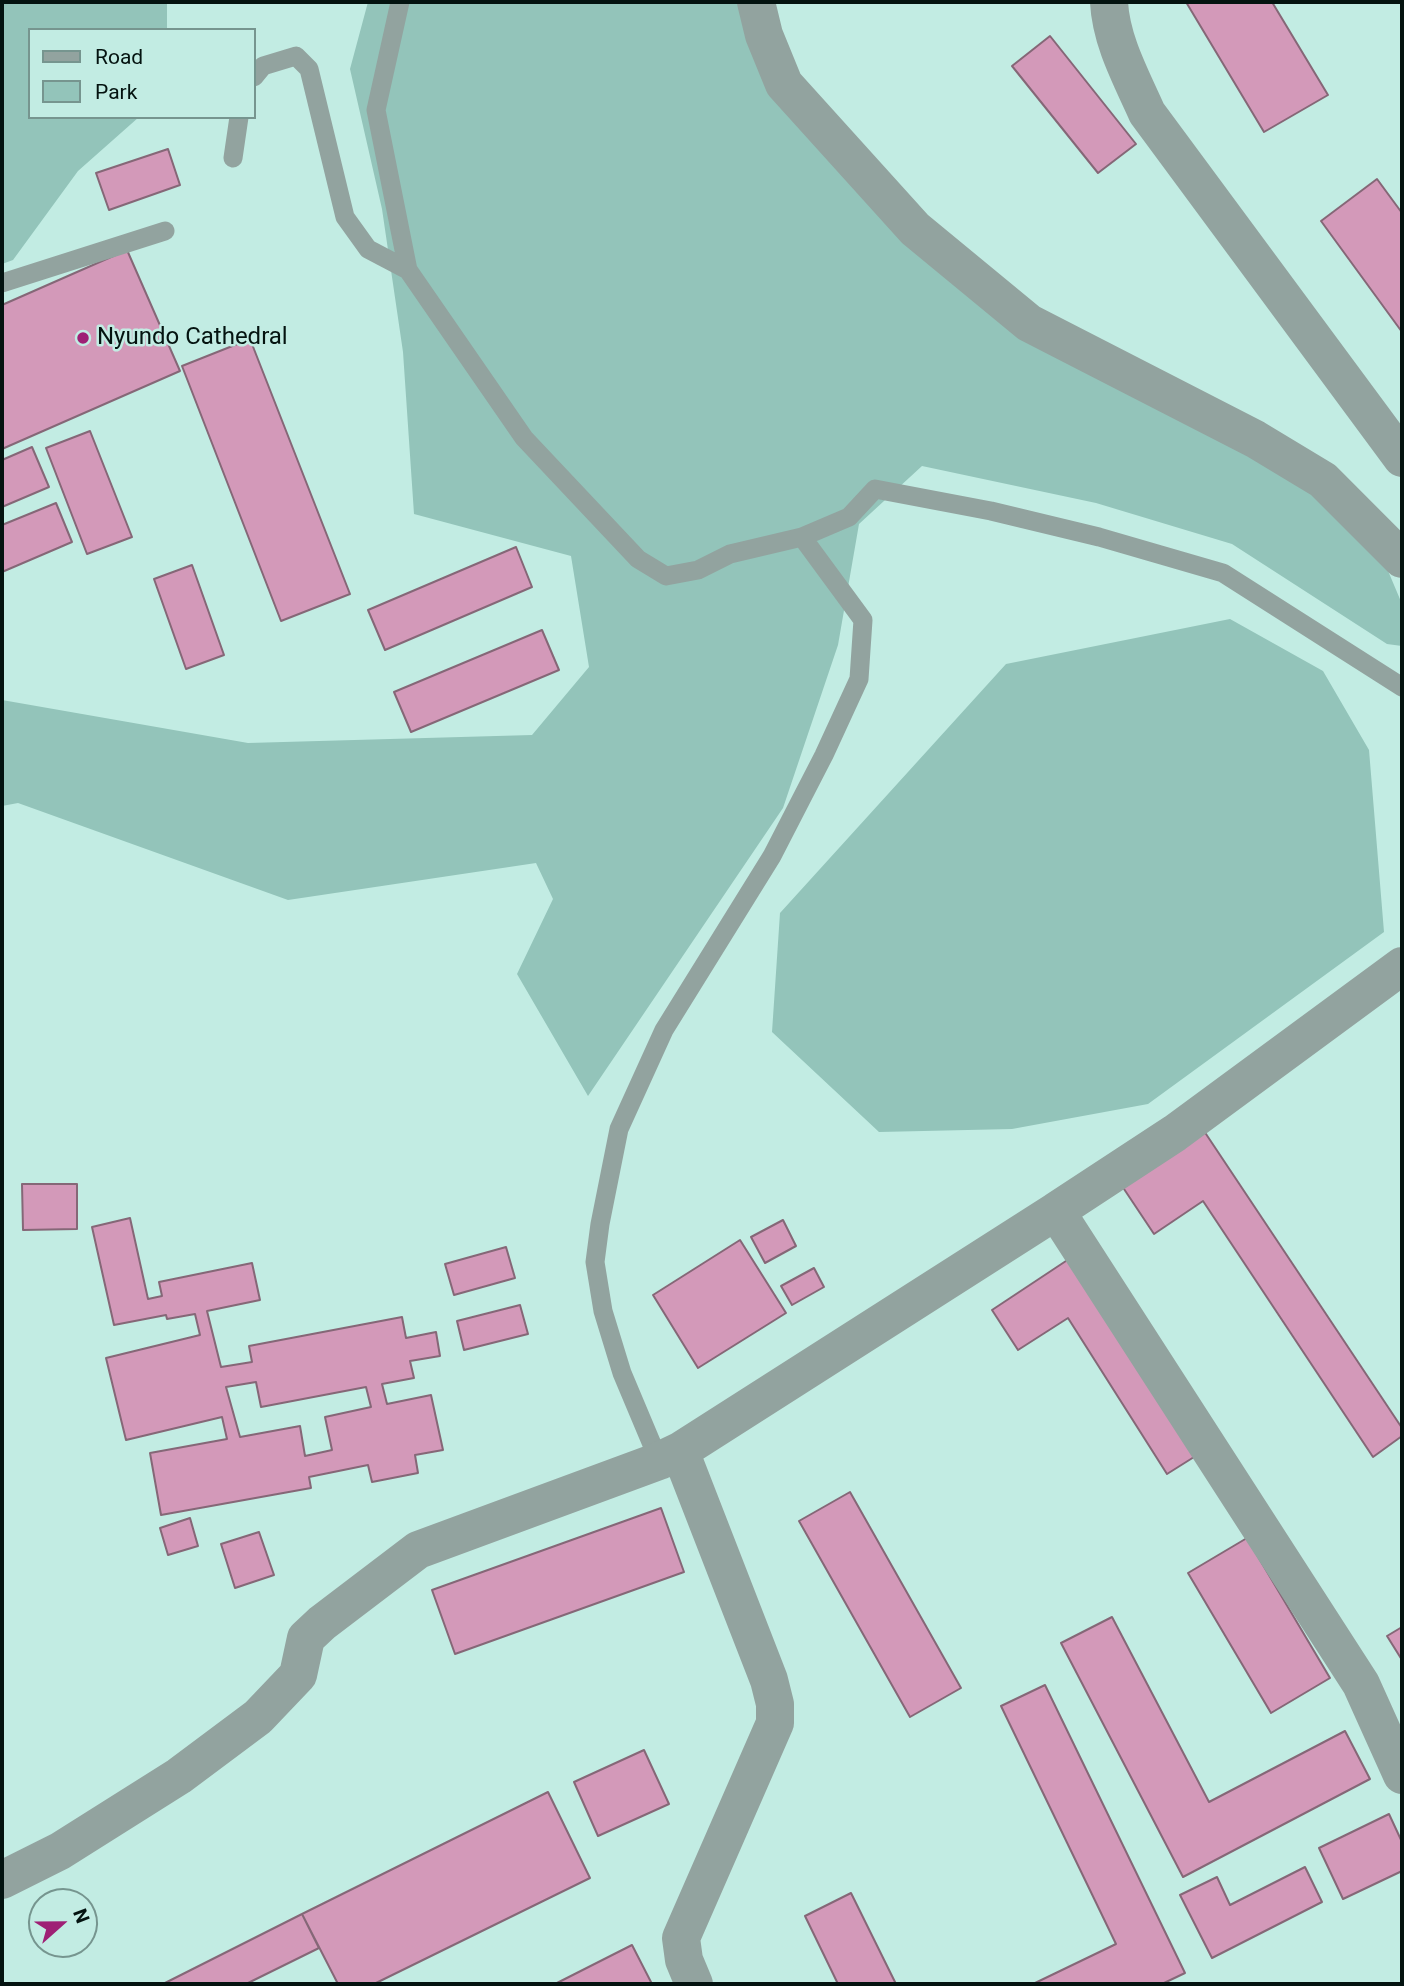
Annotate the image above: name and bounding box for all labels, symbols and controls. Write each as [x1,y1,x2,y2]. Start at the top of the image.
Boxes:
legend [28,28,256,119]
text: Road [95,45,143,69]
text: Park [95,80,137,104]
place label: Nyundo Cathedral [97,324,288,352]
marker: Nyundo Cathedral [75,330,91,346]
north arrow [28,1888,98,1958]
text: N [68,1906,94,1926]

